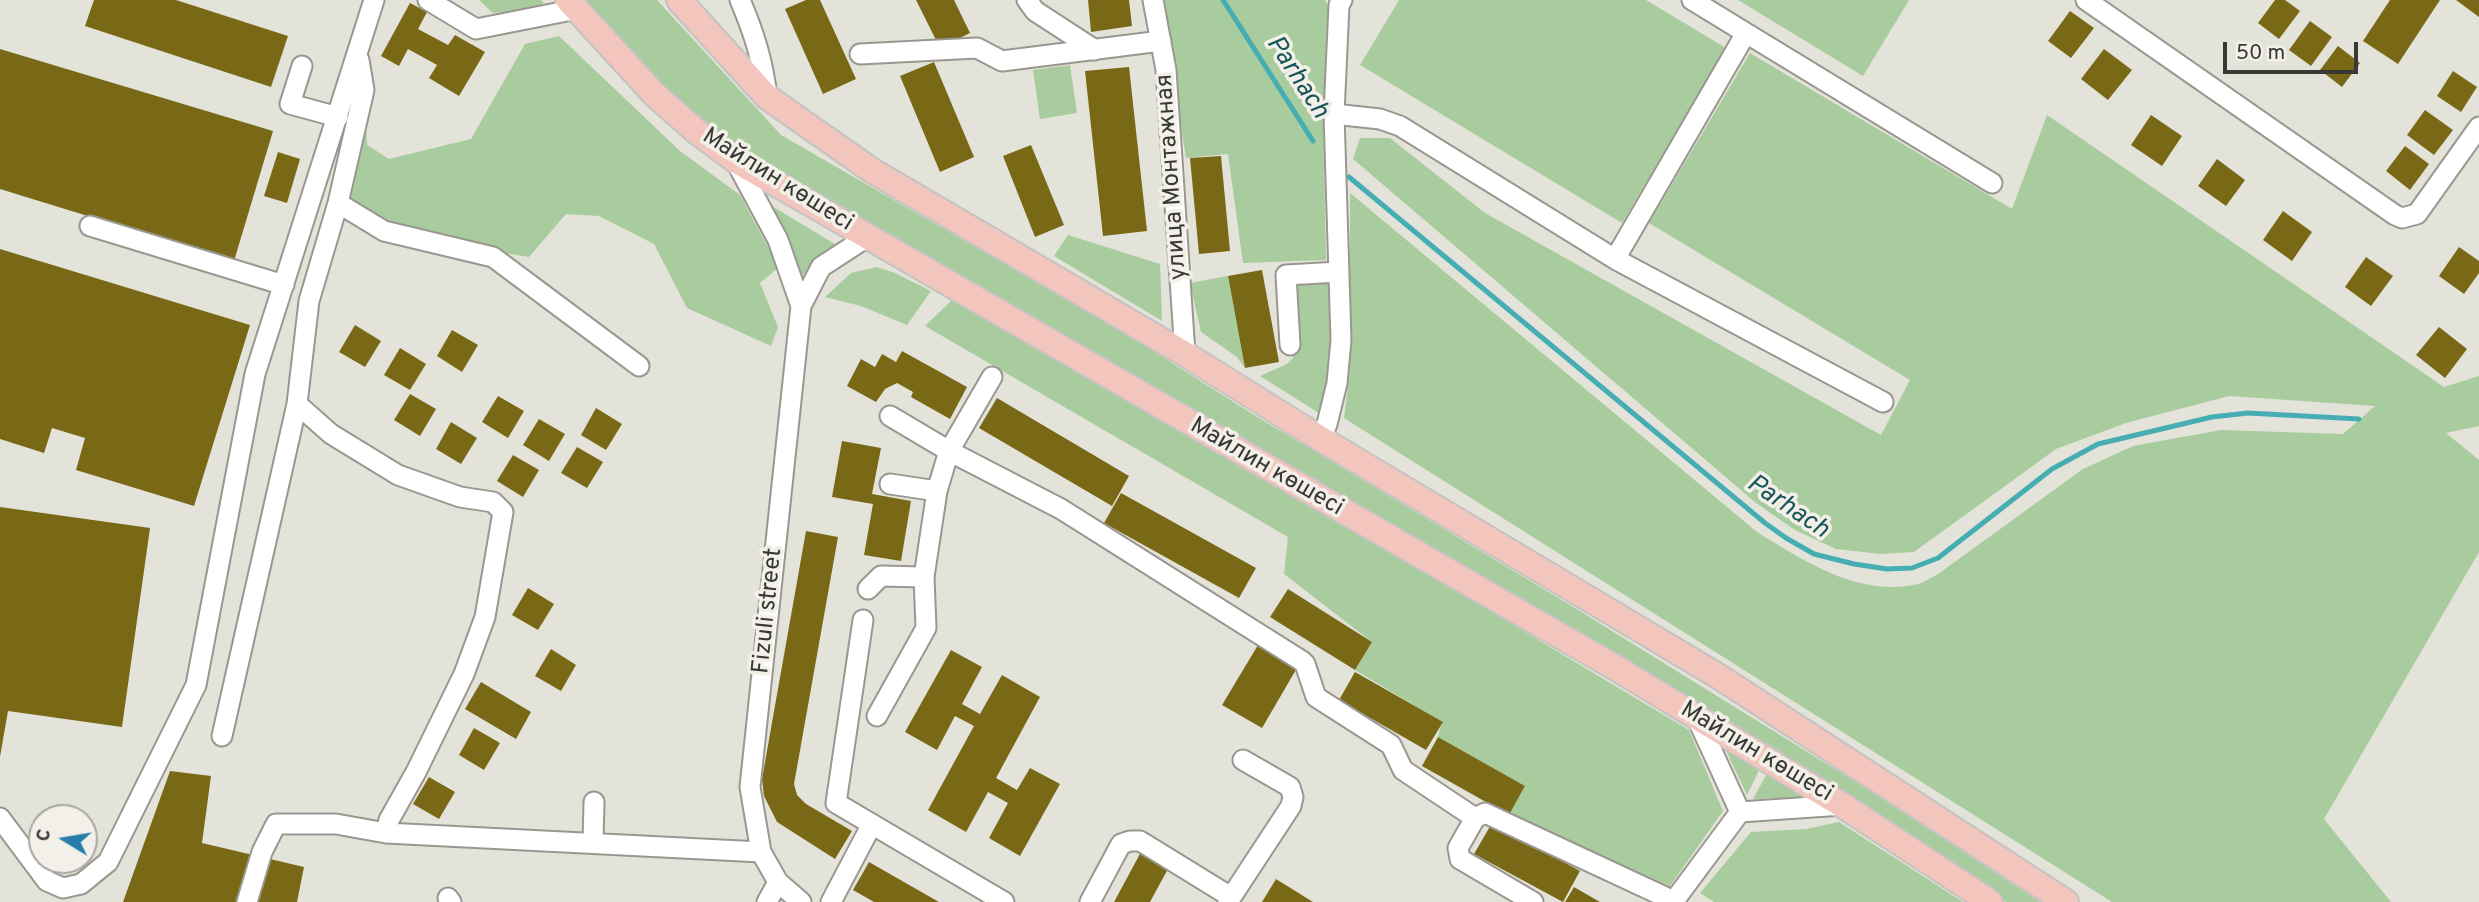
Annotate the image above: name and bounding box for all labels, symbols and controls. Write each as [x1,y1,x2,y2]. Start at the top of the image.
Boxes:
scale bar [2227,28,2362,72]
water label: Parhach [1258,31,1334,125]
text: 50 m [2236,40,2285,67]
street label: улица Монтажная [1151,73,1195,281]
street label: Майлин көшесі [696,123,858,239]
street label: Майлин көшесі [1184,412,1348,524]
water label: Parhach [1740,469,1834,547]
street label: Fizuli street [748,547,790,675]
street label: Майлин көшесі [1675,696,1837,810]
north arrow [28,804,98,874]
text: С [31,827,57,844]

